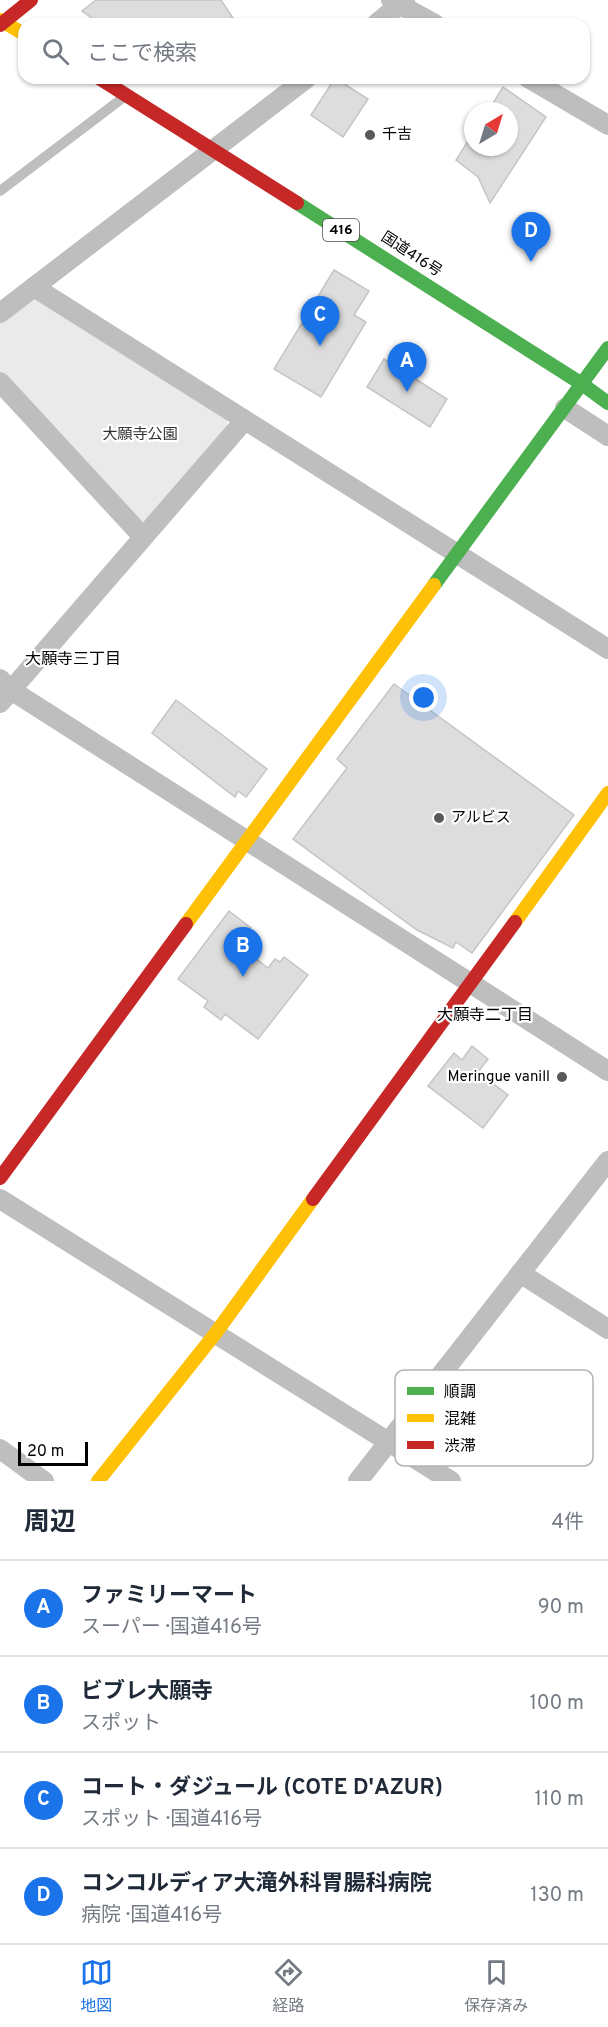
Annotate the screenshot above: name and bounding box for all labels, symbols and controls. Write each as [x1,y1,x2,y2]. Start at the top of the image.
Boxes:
search box [18,18,590,84]
icon: search [39,35,72,68]
text: ここで検索 [87,41,197,68]
north arrow [464,102,518,156]
place label: 千吉 [382,126,412,145]
marker: 千吉 [363,128,377,142]
pin: D [512,212,550,262]
road number: 416 [323,219,359,241]
street label: 国道416号 [377,228,445,282]
pin: C [300,296,340,346]
pin: A [388,342,426,392]
park label: 大願寺公園 [102,426,178,445]
district label: 大願寺三丁目 [25,650,121,670]
your location [409,683,438,712]
place label: アルビス [451,809,511,828]
marker: アルビス [432,811,446,825]
pin: B [224,928,262,977]
district label: 大願寺二丁目 [437,1006,533,1026]
place label: Meringue vanill [447,1068,550,1087]
marker: Meringue vanill [555,1070,569,1084]
legend [395,1370,593,1466]
text: 順調 [444,1383,476,1403]
text: 混雑 [444,1410,476,1430]
text: 渋滞 [444,1437,476,1457]
scale bar [18,1439,88,1466]
text: 20 m [27,1442,64,1462]
text: 周辺 [24,1507,76,1540]
text: 4件 [552,1510,584,1536]
text: ファミリーマート [81,1583,257,1610]
text: A [36,1595,51,1621]
text: 90 m [538,1595,584,1621]
text: スーパー · 国道416号 [81,1615,262,1641]
text: ビブレ大願寺 [81,1679,213,1706]
text: B [37,1691,50,1717]
text: 100 m [529,1691,584,1717]
text: スポット [81,1711,161,1737]
text: コート・ダジュール (COTE D'AZUR) [81,1775,443,1802]
text: C [37,1787,50,1813]
text: 110 m [535,1787,584,1813]
text: スポット · 国道416号 [81,1807,262,1833]
text: コンコルディア大滝外科胃腸科病院 [81,1871,431,1898]
text: D [36,1883,51,1909]
text: 130 m [530,1883,584,1909]
text: 病院 · 国道416号 [81,1903,222,1929]
tab: 地図 [80,1956,113,2017]
tab: 経路 [272,1956,305,2017]
tab: 保存済み [464,1956,528,2017]

